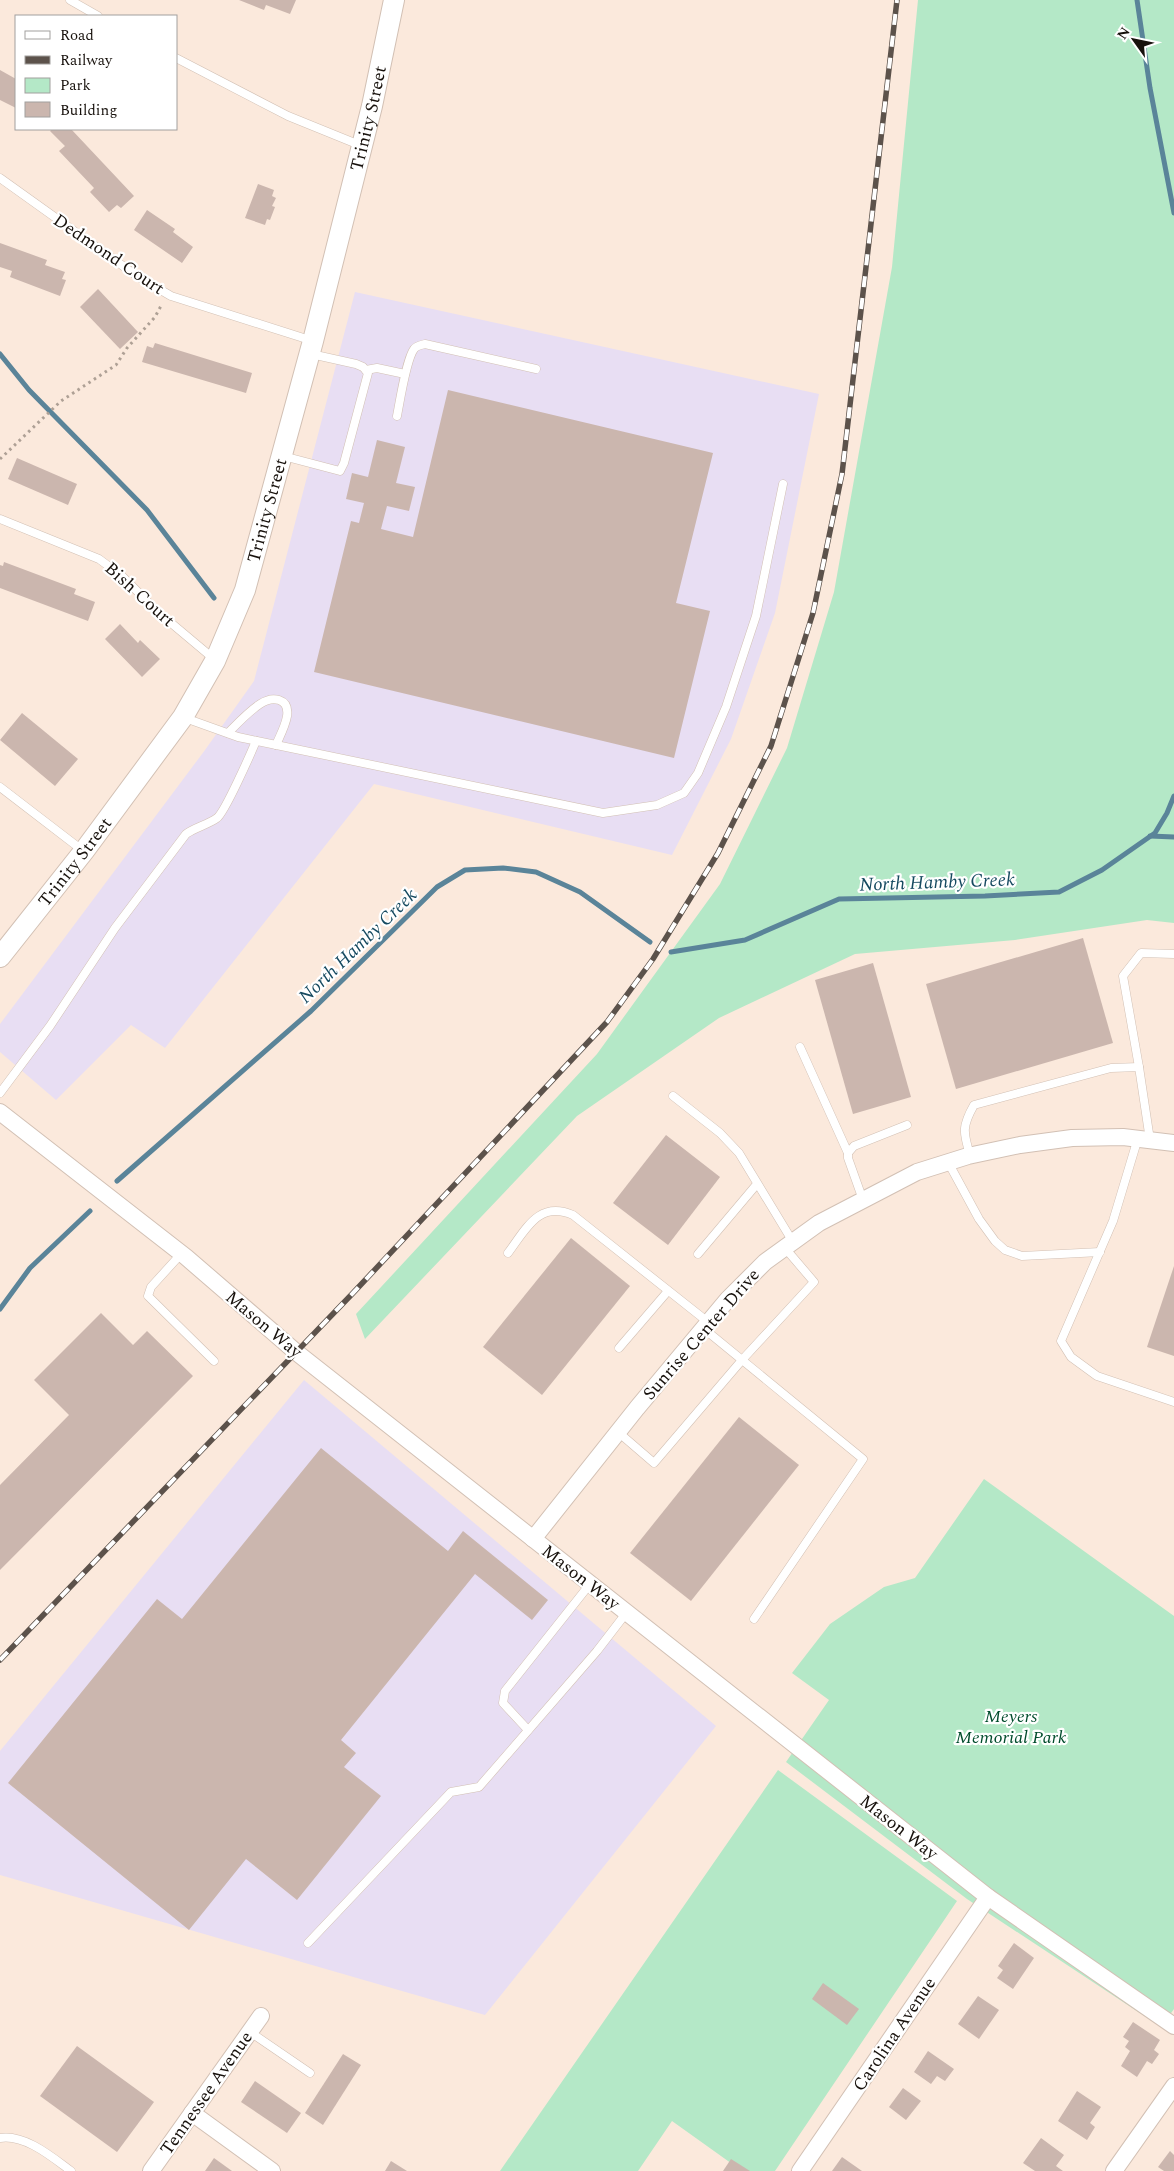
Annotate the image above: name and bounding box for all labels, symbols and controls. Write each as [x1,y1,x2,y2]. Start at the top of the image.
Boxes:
legend [15,15,178,130]
north arrow [1109,15,1159,65]
text: N [1112,23,1135,44]
text: Road [60,24,94,47]
text: Railway [60,49,113,72]
street label: Trinity Street [343,63,394,174]
text: Park [60,74,91,97]
text: Building [60,99,117,122]
street label: Dedmond Court [48,207,170,302]
street label: Trinity Street [240,455,294,566]
street label: Bish Court [98,555,181,633]
street label: Trinity Street [32,812,119,913]
water label: North Hamby Creek [859,865,1016,900]
water label: North Hamby Creek [292,881,424,1011]
street label: Sunrise Center Drive [636,1262,766,1406]
street label: Mason Way [219,1284,309,1366]
street label: Mason Way [536,1538,627,1618]
park label: Meyers Memorial Park [956,1703,1067,1751]
street label: Mason Way [854,1788,945,1868]
street label: Carolina Avenue [846,1972,943,2097]
street label: Tennessee Avenue [153,2026,259,2161]

